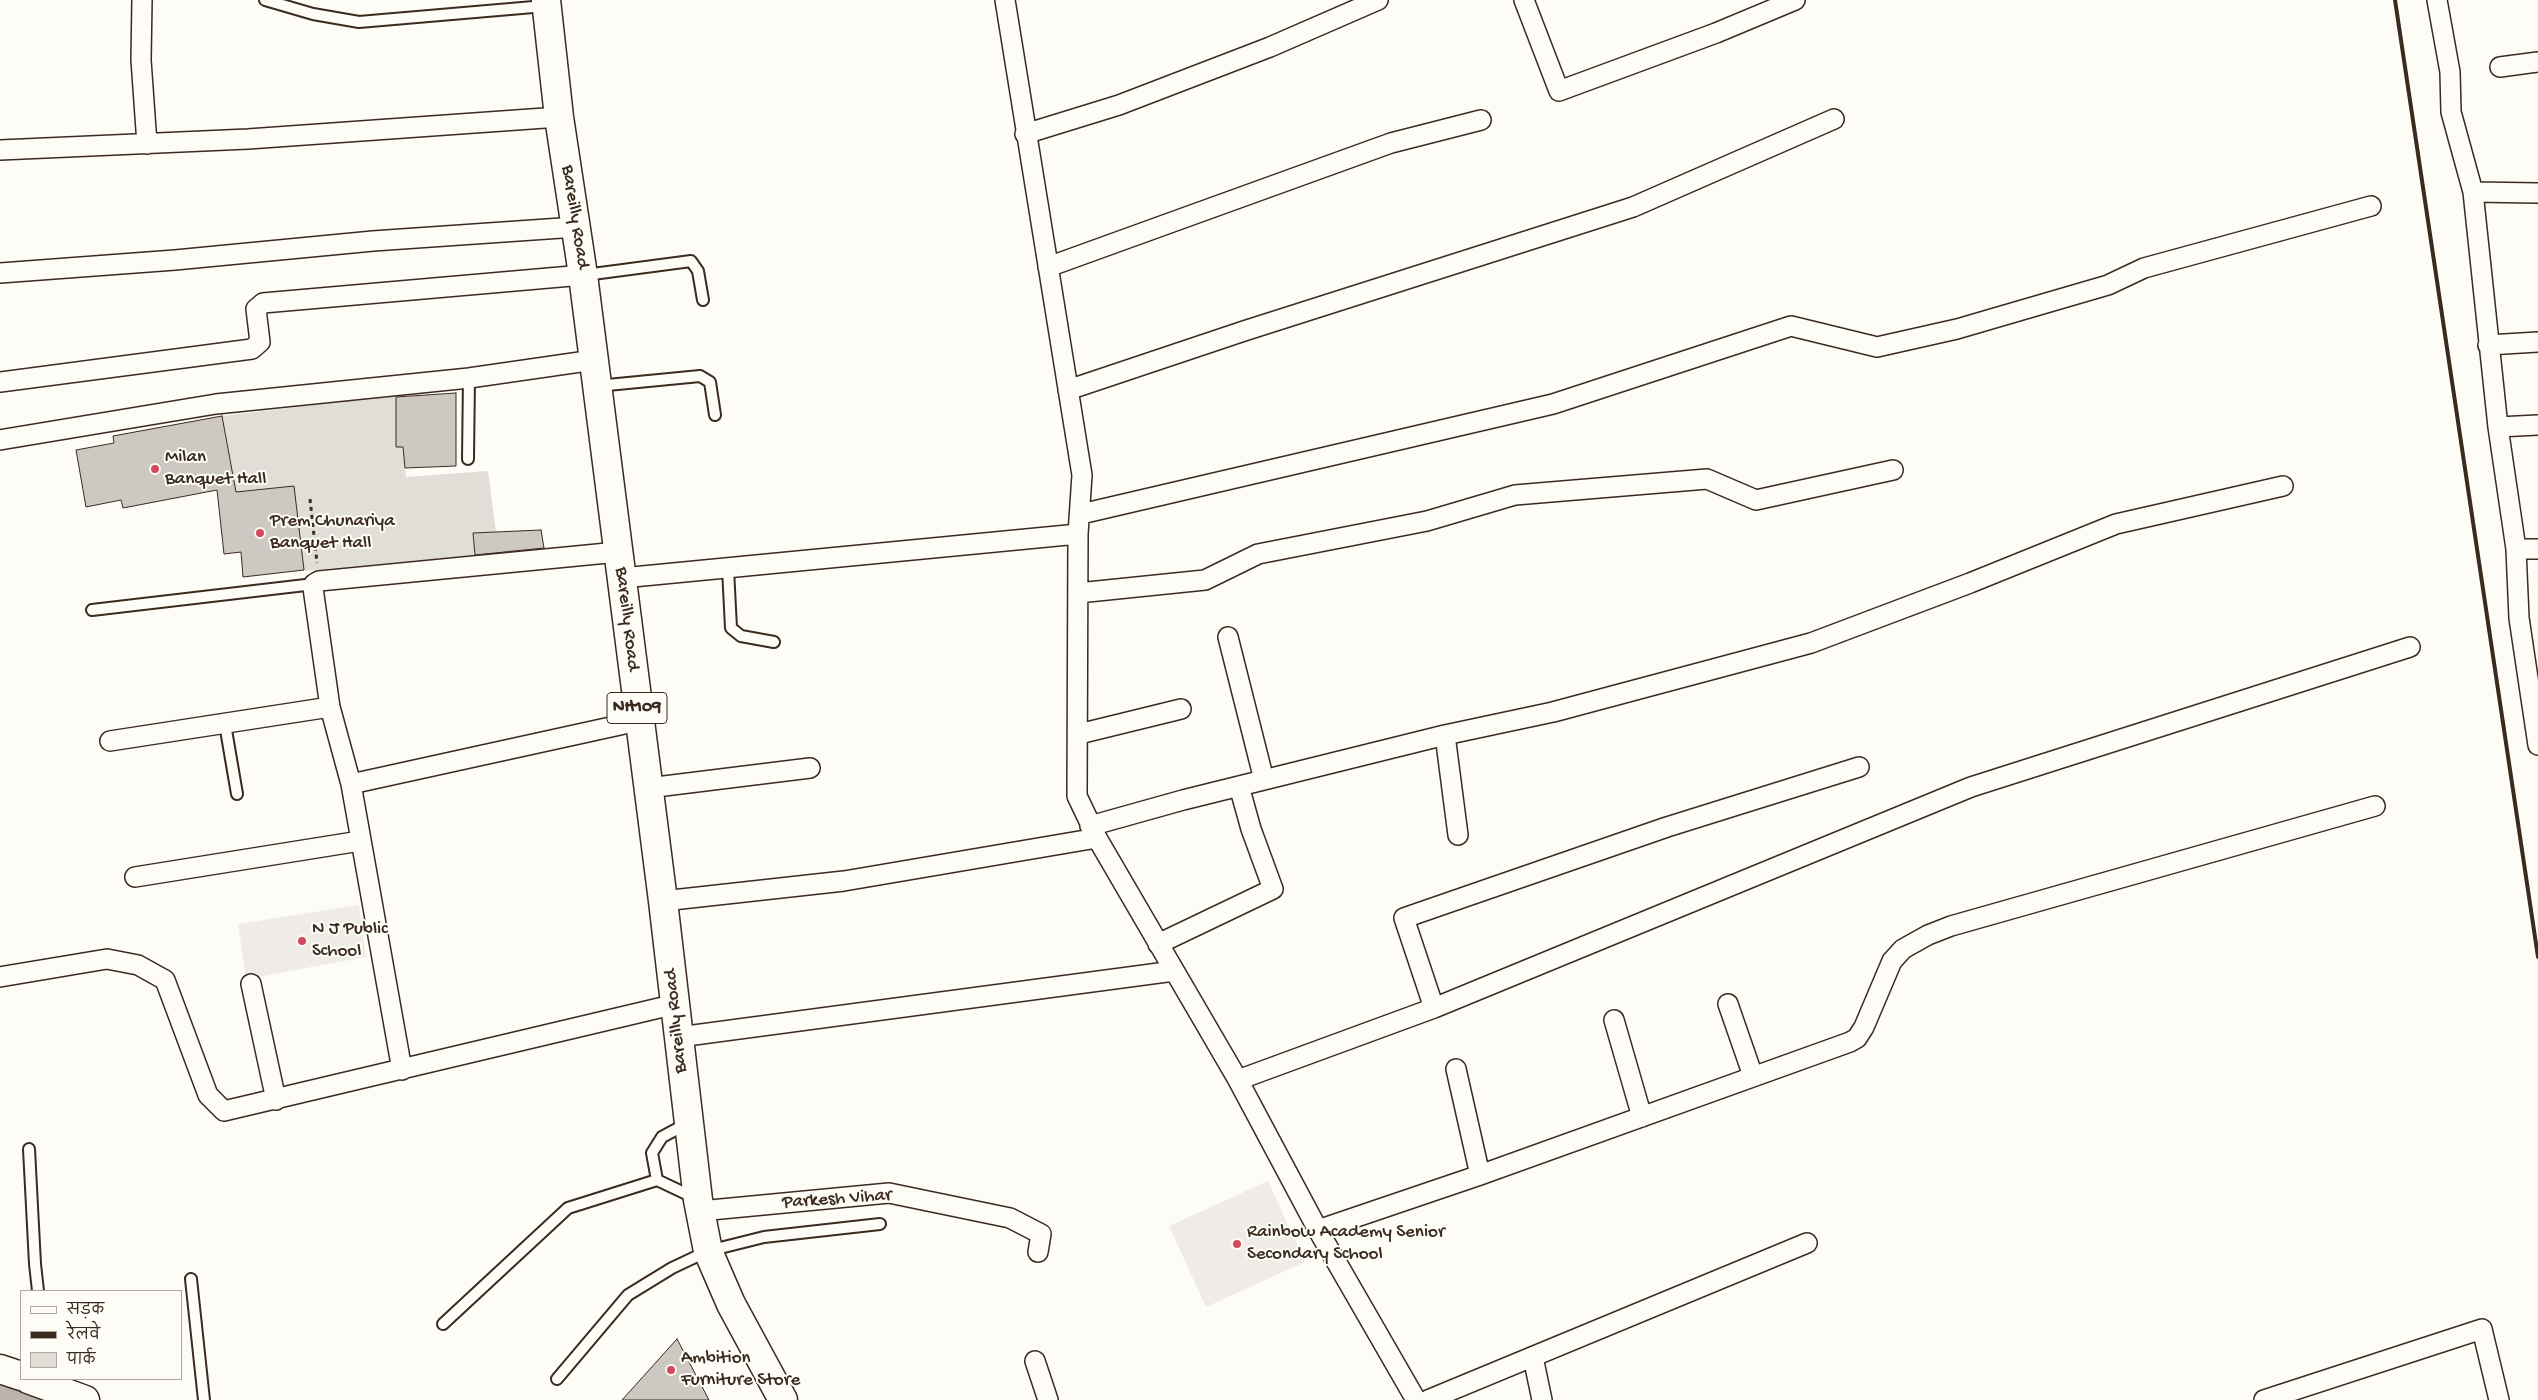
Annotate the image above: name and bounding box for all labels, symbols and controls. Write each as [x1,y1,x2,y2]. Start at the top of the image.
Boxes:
street label: Bareilly Road [555,164,593,270]
place label: Milan Banquet Hall [165,447,266,491]
marker: Milan Banquet Hall [149,463,161,475]
place label: Prem Chunariya Banquet Hall [270,511,395,555]
marker: Prem Chunariya Banquet Hall [254,527,266,539]
street label: Bareilly Road [608,566,644,672]
road number: NH109 [607,692,667,724]
place label: N J Public School [312,919,388,963]
marker: N J Public School [296,935,308,947]
street label: Bareilly Road [660,968,694,1074]
street label: Parkesh Vihar [781,1185,893,1215]
place label: Rainbow Academy Senior Secondary School [1247,1222,1445,1266]
marker: Rainbow Academy Senior Secondary School [1231,1238,1243,1250]
legend [20,1290,182,1380]
text: सड़क [67,1302,104,1320]
text: रेलवे [67,1327,100,1345]
place label: Ambition Furniture Store [681,1348,800,1392]
text: पार्क [67,1352,95,1370]
marker: Ambition Furniture Store [665,1364,677,1376]

